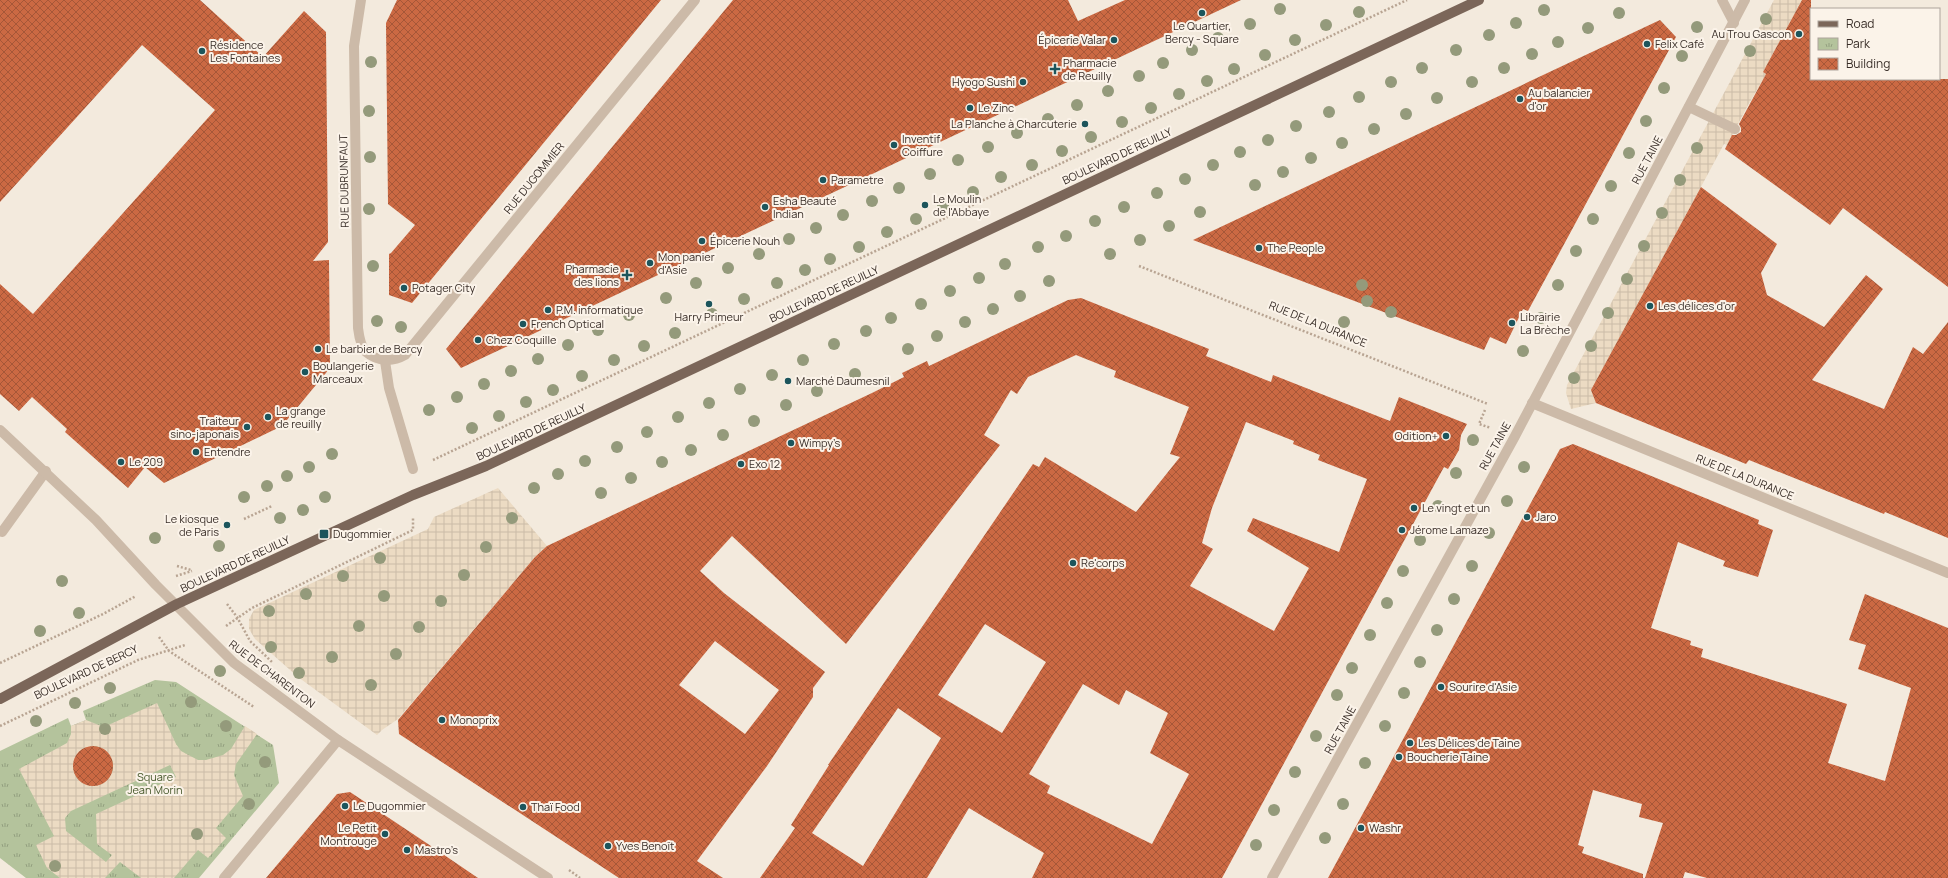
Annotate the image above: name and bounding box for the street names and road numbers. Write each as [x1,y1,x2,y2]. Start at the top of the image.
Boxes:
street label: BOULEVARD DE REUILLY [1060,123,1175,188]
street label: RUE TAINE [1628,133,1666,187]
street label: RUE DUBRUNFAUT [335,134,352,228]
street label: RUE DUGOMMIER [500,139,567,217]
street label: BOULEVARD DE REUILLY [767,261,882,326]
street label: RUE DE LA DURANCE [1267,297,1369,350]
street label: BOULEVARD DE REUILLY [474,399,589,464]
street label: RUE TAINE [1475,419,1514,472]
street label: RUE DE LA DURANCE [1694,450,1796,503]
street label: BOULEVARD DE REUILLY [178,531,293,596]
street label: RUE DE CHARENTON [226,636,318,711]
street label: BOULEVARD DE BERCY [31,640,141,702]
street label: RUE TAINE [1320,703,1359,756]

